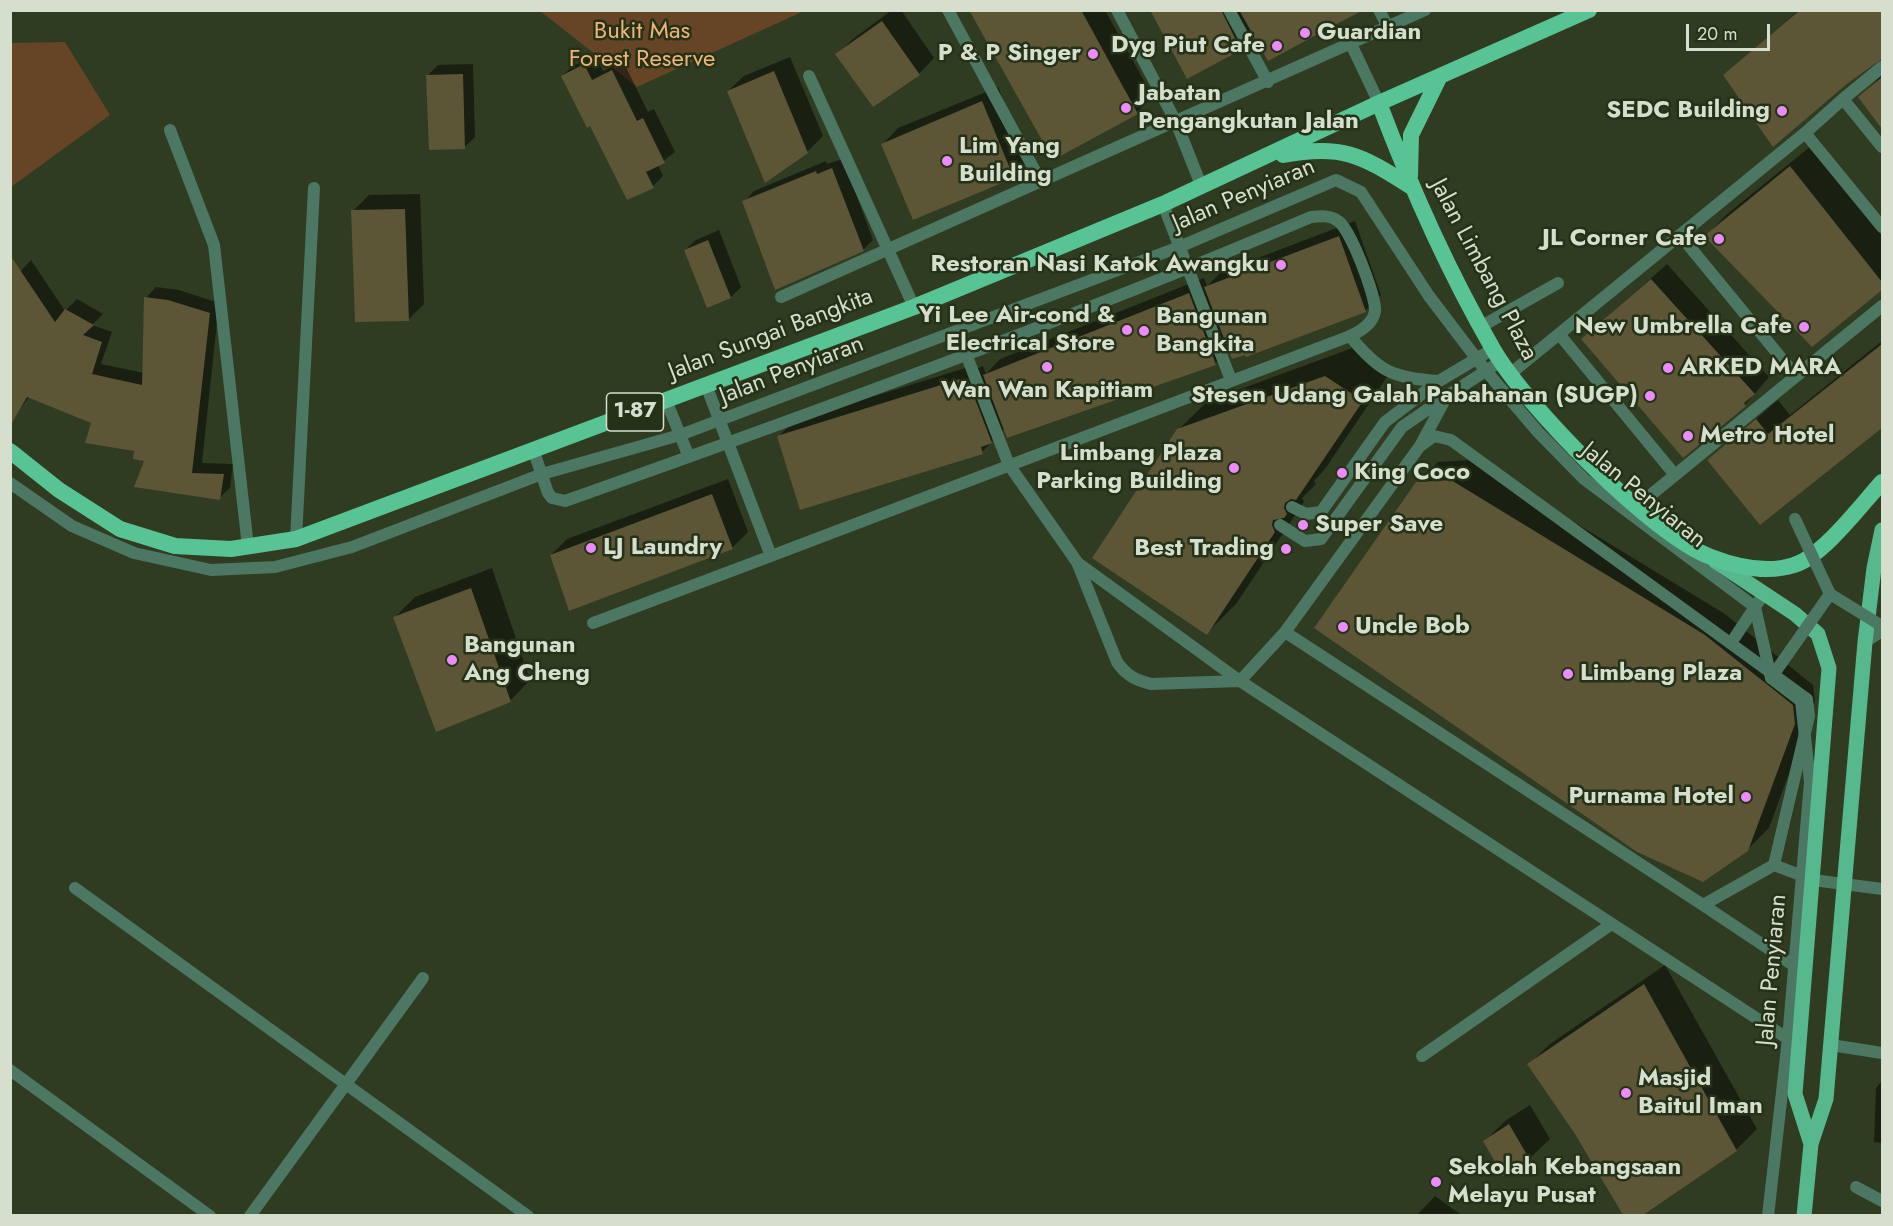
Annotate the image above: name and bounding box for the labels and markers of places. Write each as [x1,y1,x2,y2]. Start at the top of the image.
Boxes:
place label: Guardian [1317,19,1421,47]
marker: Guardian [1298,26,1312,40]
place label: Dyg Piut Cafe [1111,32,1265,60]
marker: Dyg Piut Cafe [1270,39,1284,53]
place label: P & P Singer [938,40,1081,68]
marker: P & P Singer [1086,47,1100,61]
place label: Jabatan Pengangkutan Jalan [1138,80,1359,136]
place label: SEDC Building [1606,97,1770,125]
marker: Jabatan Pengangkutan Jalan [1119,101,1133,115]
marker: SEDC Building [1775,104,1789,118]
place label: Lim Yang Building [959,133,1060,189]
marker: Lim Yang Building [940,154,954,168]
place label: JL Corner Cafe [1542,225,1707,253]
marker: JL Corner Cafe [1712,232,1726,246]
place label: Restoran Nasi Katok Awangku [930,251,1269,279]
marker: Restoran Nasi Katok Awangku [1274,258,1288,272]
place label: Yi Lee Air-cond & Electrical Store [919,302,1115,358]
place label: Bangunan Bangkita [1156,303,1268,359]
place label: New Umbrella Cafe [1575,313,1792,341]
marker: New Umbrella Cafe [1797,320,1811,334]
marker: Yi Lee Air-cond & Electrical Store [1120,323,1134,337]
marker: Bangunan Bangkita [1137,324,1151,338]
place label: ARKED MARA [1680,354,1841,382]
marker: Wan Wan Kapitiam [1040,360,1054,374]
marker: ARKED MARA [1661,361,1675,375]
place label: Wan Wan Kapitiam [941,377,1153,405]
place label: Stesen Udang Galah Pabahanan (SUGP) [1191,382,1638,410]
marker: Stesen Udang Galah Pabahanan (SUGP) [1643,389,1657,403]
place label: Metro Hotel [1700,422,1835,450]
marker: Metro Hotel [1681,429,1695,443]
place label: Limbang Plaza Parking Building [1036,440,1222,496]
place label: King Coco [1354,459,1470,487]
marker: Limbang Plaza Parking Building [1227,461,1241,475]
marker: King Coco [1335,466,1349,480]
place label: Super Save [1315,511,1443,539]
marker: Super Save [1296,518,1310,532]
place label: LJ Laundry [603,534,722,562]
place label: Best Trading [1134,535,1274,563]
marker: LJ Laundry [584,541,598,555]
marker: Best Trading [1279,542,1293,556]
place label: Uncle Bob [1355,613,1470,641]
marker: Uncle Bob [1336,620,1350,634]
place label: Bangunan Ang Cheng [464,632,590,688]
marker: Bangunan Ang Cheng [445,653,459,667]
place label: Limbang Plaza [1580,660,1742,688]
marker: Limbang Plaza [1561,667,1575,681]
place label: Purnama Hotel [1568,783,1734,811]
marker: Purnama Hotel [1739,790,1753,804]
place label: Masjid Baitul Iman [1638,1065,1763,1121]
marker: Masjid Baitul Iman [1619,1086,1633,1100]
place label: Sekolah Kebangsaan Melayu Pusat [1448,1154,1681,1210]
marker: Sekolah Kebangsaan Melayu Pusat [1429,1175,1443,1189]

